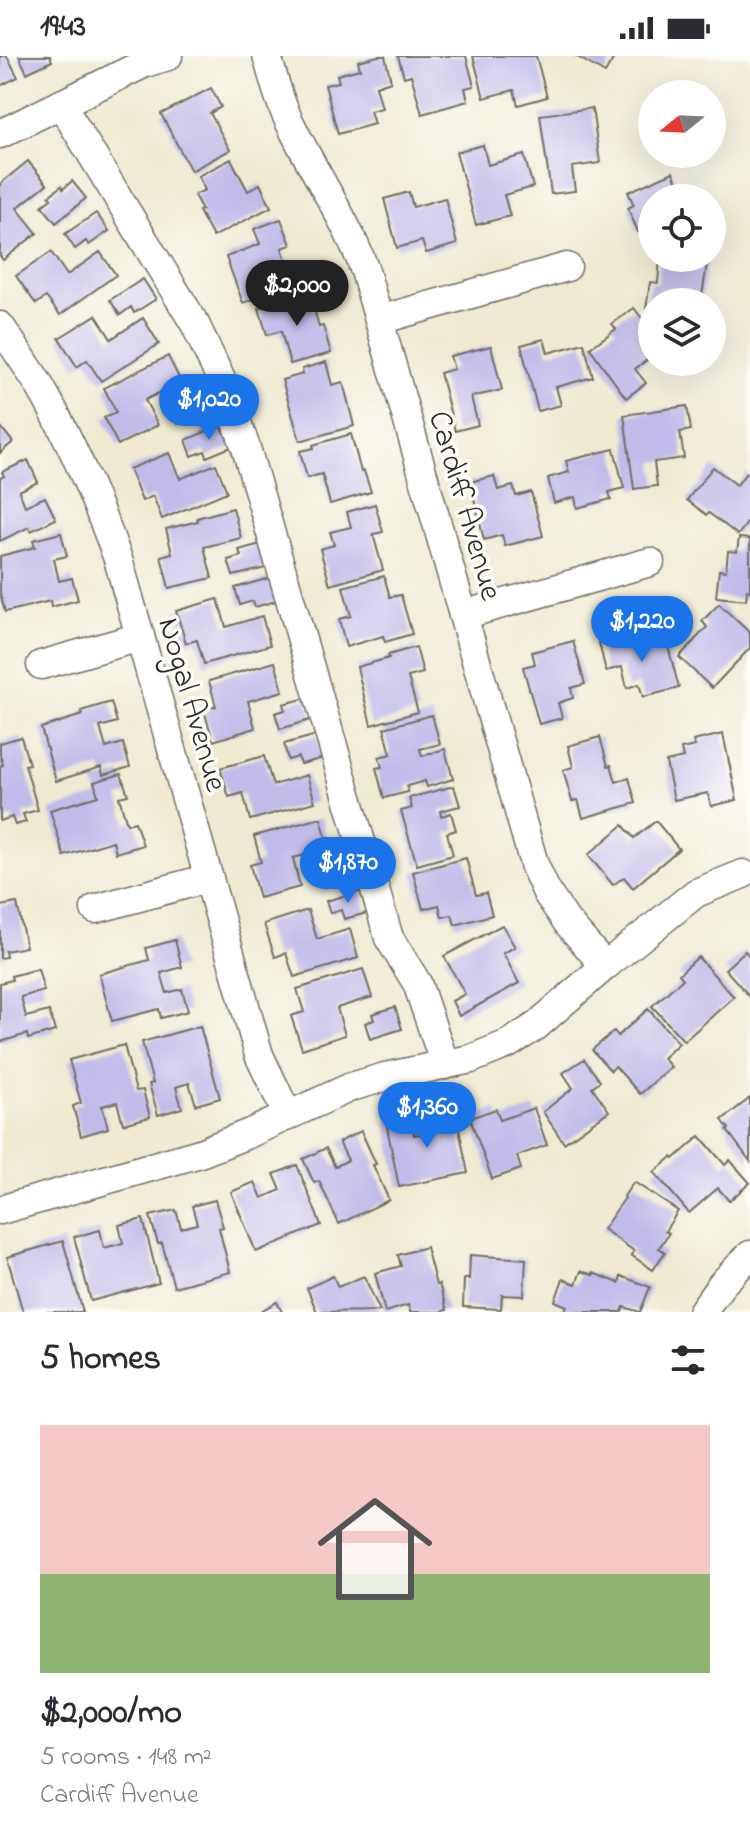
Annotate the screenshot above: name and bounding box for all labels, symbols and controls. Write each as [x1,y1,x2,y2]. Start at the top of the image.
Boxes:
text: 19:43 [40,6,86,50]
north arrow [638,80,726,168]
map controls [638,80,726,376]
button: locate [638,184,726,272]
pin: $2,000 [232,260,362,328]
text: $2,000 [264,267,330,305]
button: layers [638,288,726,376]
pin: $1,020 [144,374,274,442]
text: $1,020 [177,381,241,419]
street label: Cardiff Avenue [414,406,513,607]
pin: $1,220 [577,596,707,664]
text: $1,220 [609,603,675,641]
street label: Nogal Avenue [143,612,238,798]
pin: $1,870 [283,837,413,905]
text: $1,870 [318,844,378,882]
pin: $1,360 [362,1082,492,1150]
text: $1,360 [396,1089,458,1127]
text: 5 homes [40,1335,161,1385]
icon: filters [666,1338,710,1382]
icon: home [303,1477,447,1621]
text: $2,000/mo [40,1689,182,1739]
text: 5 rooms · 148 m² [40,1739,212,1777]
text: Cardiff Avenue [40,1777,199,1815]

